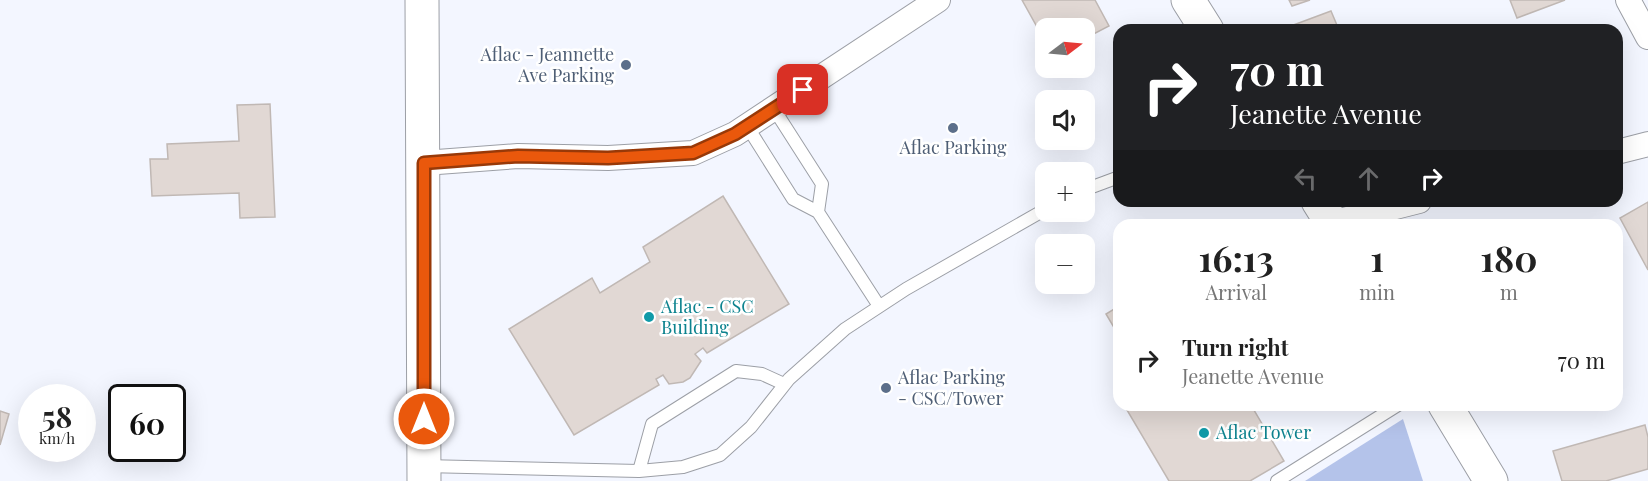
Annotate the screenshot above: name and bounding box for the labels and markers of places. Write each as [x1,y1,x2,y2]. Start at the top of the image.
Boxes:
place label: Aflac - Jeannette Ave Parking [479,42,614,87]
marker: Aflac - Jeannette Ave Parking [619,58,633,72]
pin [777,64,828,115]
marker: Aflac Parking [946,121,960,135]
place label: Aflac Parking [899,135,1007,159]
place label: Aflac - CSC Building [660,294,754,339]
marker: Aflac - CSC Building [642,310,656,324]
place label: Aflac Parking - CSC/Tower [897,365,1005,410]
marker: Aflac Parking - CSC/Tower [879,381,893,395]
place label: Aflac Tower [1215,420,1311,444]
marker: Aflac Tower [1197,426,1211,440]

